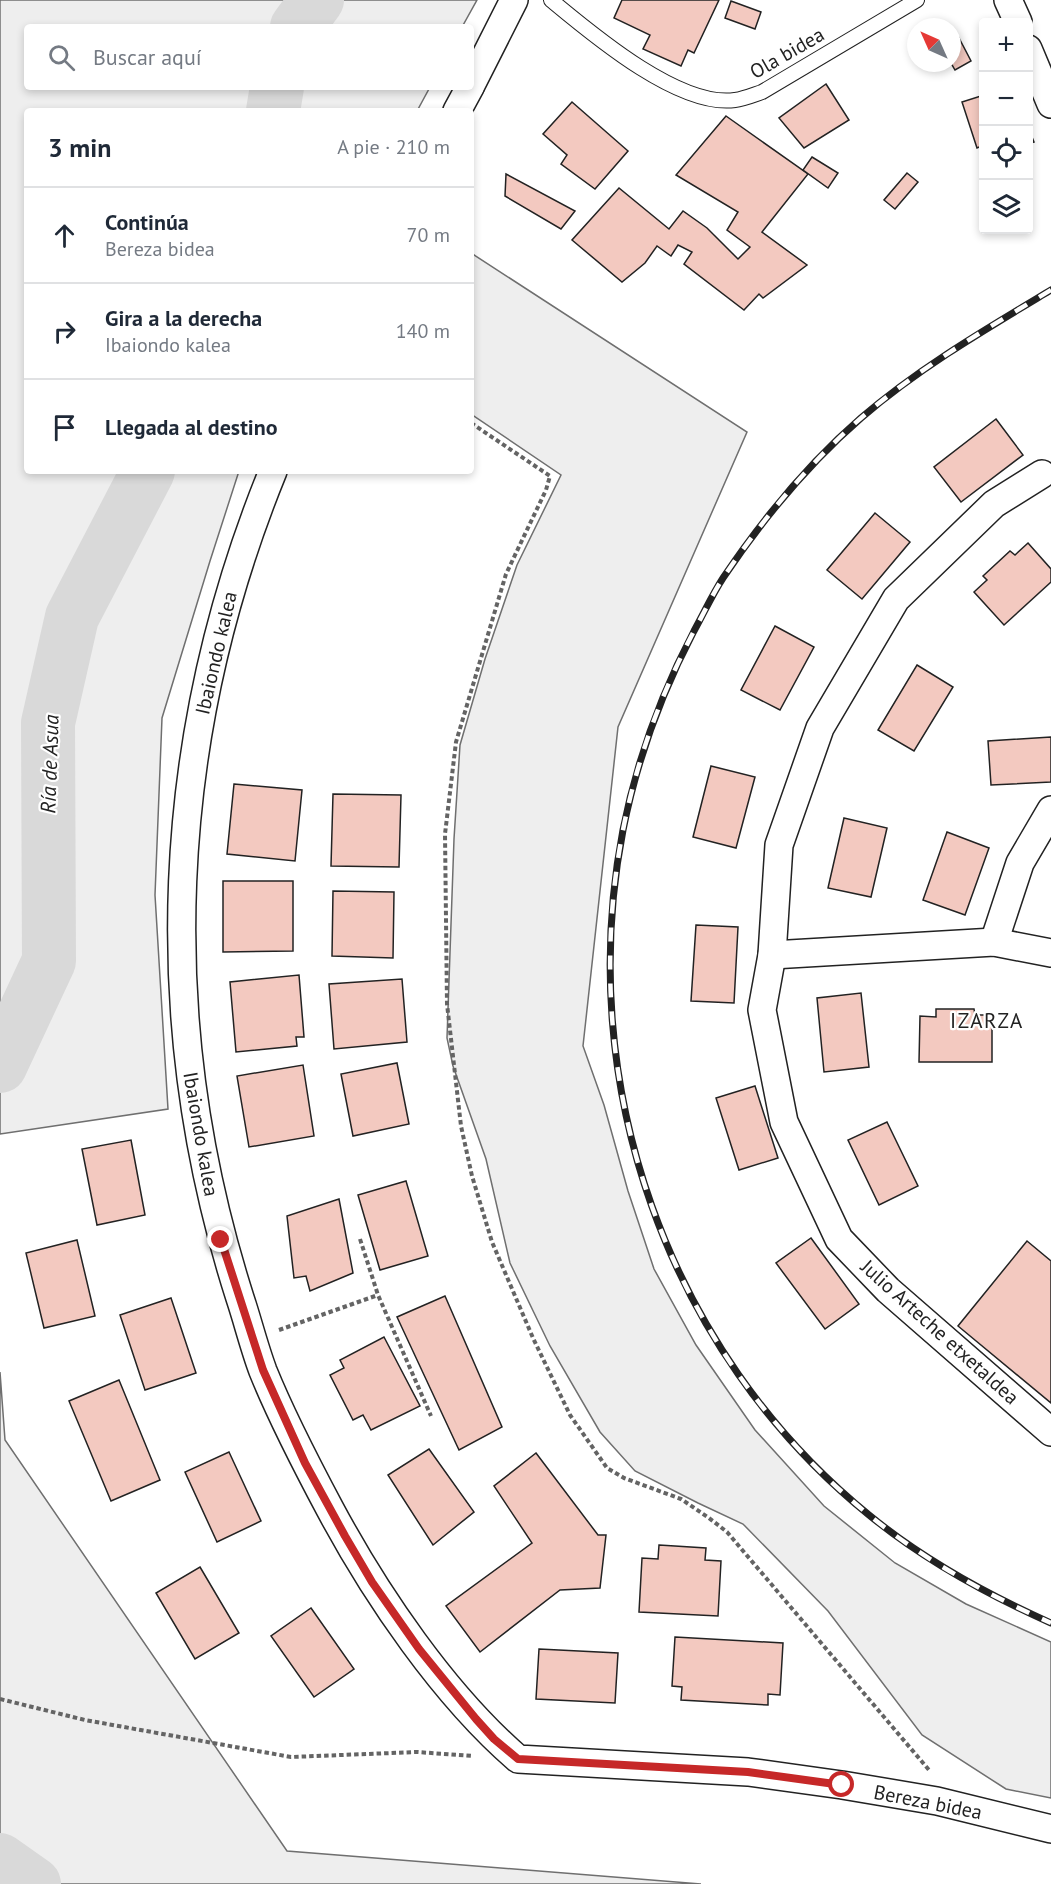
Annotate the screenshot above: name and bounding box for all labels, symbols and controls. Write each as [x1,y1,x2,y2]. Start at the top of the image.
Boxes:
north arrow [907,18,961,72]
map controls [979,18,1033,234]
button: + [979,18,1033,72]
street label: Ola bidea [745,21,829,85]
search box [24,24,474,90]
icon: search [45,41,78,74]
text: Buscar aquí [93,43,202,71]
button: − [979,72,1033,126]
button: locate [979,126,1033,180]
text: 3 min [48,131,111,164]
text: A pie · 210 m [337,134,450,160]
button: layers [979,180,1033,234]
text: Continúa [105,208,189,236]
icon: ahead [48,219,81,252]
text: 70 m [407,222,450,248]
text: Bereza bidea [105,236,215,262]
text: Gira a la derecha [105,304,262,332]
icon: right [48,315,81,348]
text: 140 m [396,318,450,344]
text: Ibaiondo kalea [105,332,231,358]
icon: arrive [48,411,81,444]
text: Llegada al destino [105,413,278,441]
street label: Ibaiondo kalea [189,589,243,717]
water label: Ría de Asua [34,713,65,814]
district label: IZARZA [950,1007,1024,1034]
street label: Ibaiondo kalea [177,1070,225,1198]
route end [207,1226,233,1252]
street label: Julio Arteche etxetaldea [855,1253,1025,1410]
route start [828,1771,854,1797]
street label: Bereza bidea [872,1779,984,1825]

